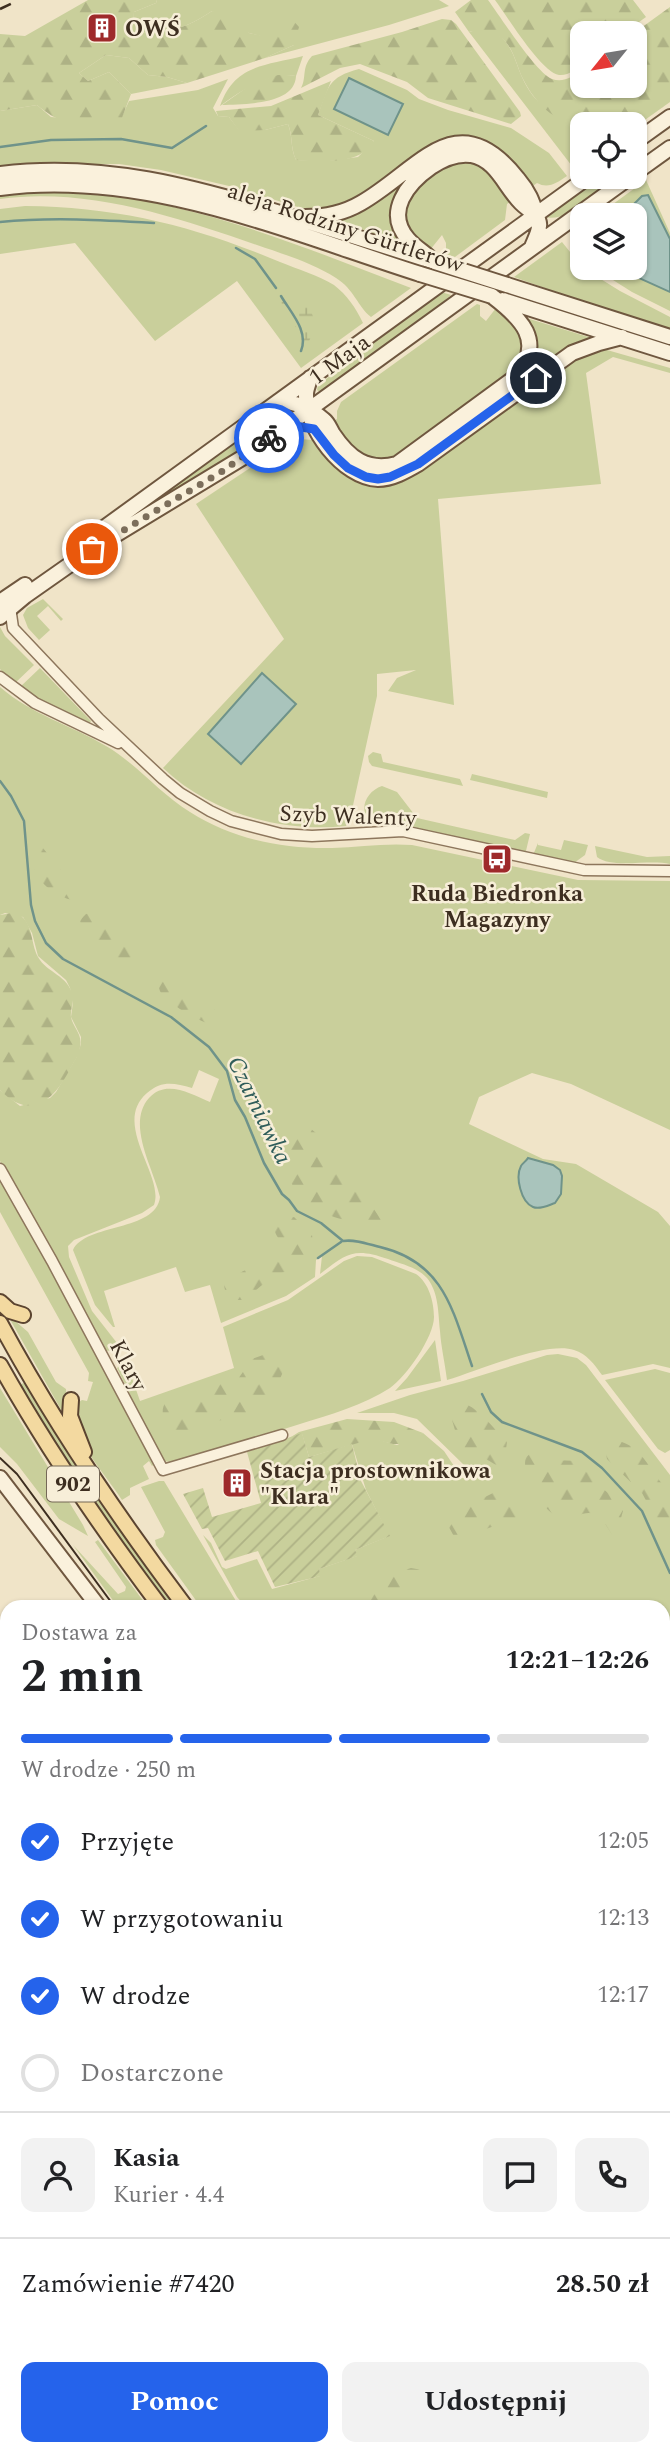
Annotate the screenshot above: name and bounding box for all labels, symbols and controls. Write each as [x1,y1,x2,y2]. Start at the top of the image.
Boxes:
building icon: OWŚ [85,11,119,45]
place label: OWŚ [125,12,180,47]
north arrow [570,21,648,98]
map controls [570,21,647,280]
button: locate [570,112,647,189]
street label: aleja Rodziny Gürtlerów [223,174,469,283]
button: layers [570,203,647,280]
street label: 1 Maja [302,326,378,395]
pin [506,348,566,408]
icon: home [517,359,555,397]
courier [234,403,304,473]
icon: bike [250,419,288,457]
pin [62,519,122,579]
icon: bag [73,530,111,568]
street label: Szyb Walenty [279,797,418,836]
bus stop icon: Ruda Biedronka Magazyny [480,842,514,876]
place label: Ruda Biedronka Magazyny [411,877,583,938]
water label: Czarniawka [217,1050,301,1171]
street label: Klary [99,1334,156,1399]
place label: Stacja prostownikowa "Klara" [260,1454,491,1515]
road number: 902 [47,1466,99,1502]
building icon: Stacja prostownikowa "Klara" [220,1466,254,1500]
text: Dostawa za [21,1616,137,1651]
text: 12:21–12:26 [505,1640,649,1680]
text: 2 min [21,1642,143,1712]
text: W drodze · 250 m [21,1753,196,1788]
text: Przyjęte [80,1822,174,1862]
icon: check [21,1823,59,1861]
text: 12:05 [597,1824,649,1859]
text: W przygotowaniu [80,1899,283,1939]
icon: check [21,1900,59,1938]
text: 12:13 [597,1901,649,1936]
text: W drodze [80,1976,190,2016]
icon: check [21,1977,59,2015]
text: 12:17 [597,1978,649,2013]
text: Dostarczone [80,2053,224,2093]
button: person [21,2138,95,2212]
text: Kasia [113,2138,180,2178]
button: chat [483,2138,557,2212]
button: phone [575,2138,649,2212]
text: Kurier · 4.4 [113,2178,224,2213]
text: Zamówienie #7420 [21,2264,234,2304]
text: 28.50 zł [556,2264,649,2304]
button: Pomoc [21,2362,328,2442]
button: Udostępnij [342,2362,649,2442]

